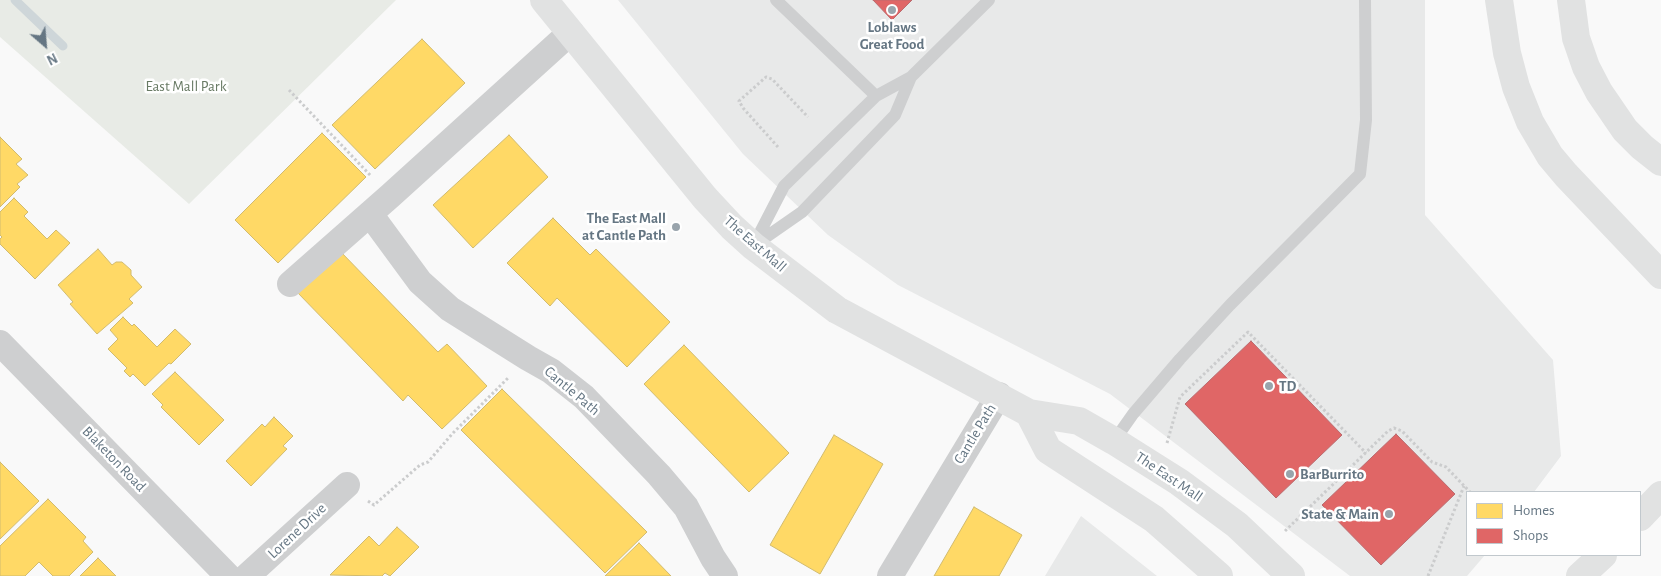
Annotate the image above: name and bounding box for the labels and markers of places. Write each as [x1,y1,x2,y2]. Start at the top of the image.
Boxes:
marker: Loblaws Great Food [886,4,898,16]
place label: Loblaws Great Food [860,18,924,53]
place label: The East Mall at Cantle Path [582,209,666,244]
marker: The East Mall at Cantle Path [670,221,682,233]
place label: TD [1279,377,1296,395]
marker: TD [1263,380,1275,392]
place label: BarBurrito [1300,465,1364,483]
marker: BarBurrito [1284,468,1296,480]
place label: State & Main [1301,505,1379,523]
marker: State & Main [1383,508,1395,520]

